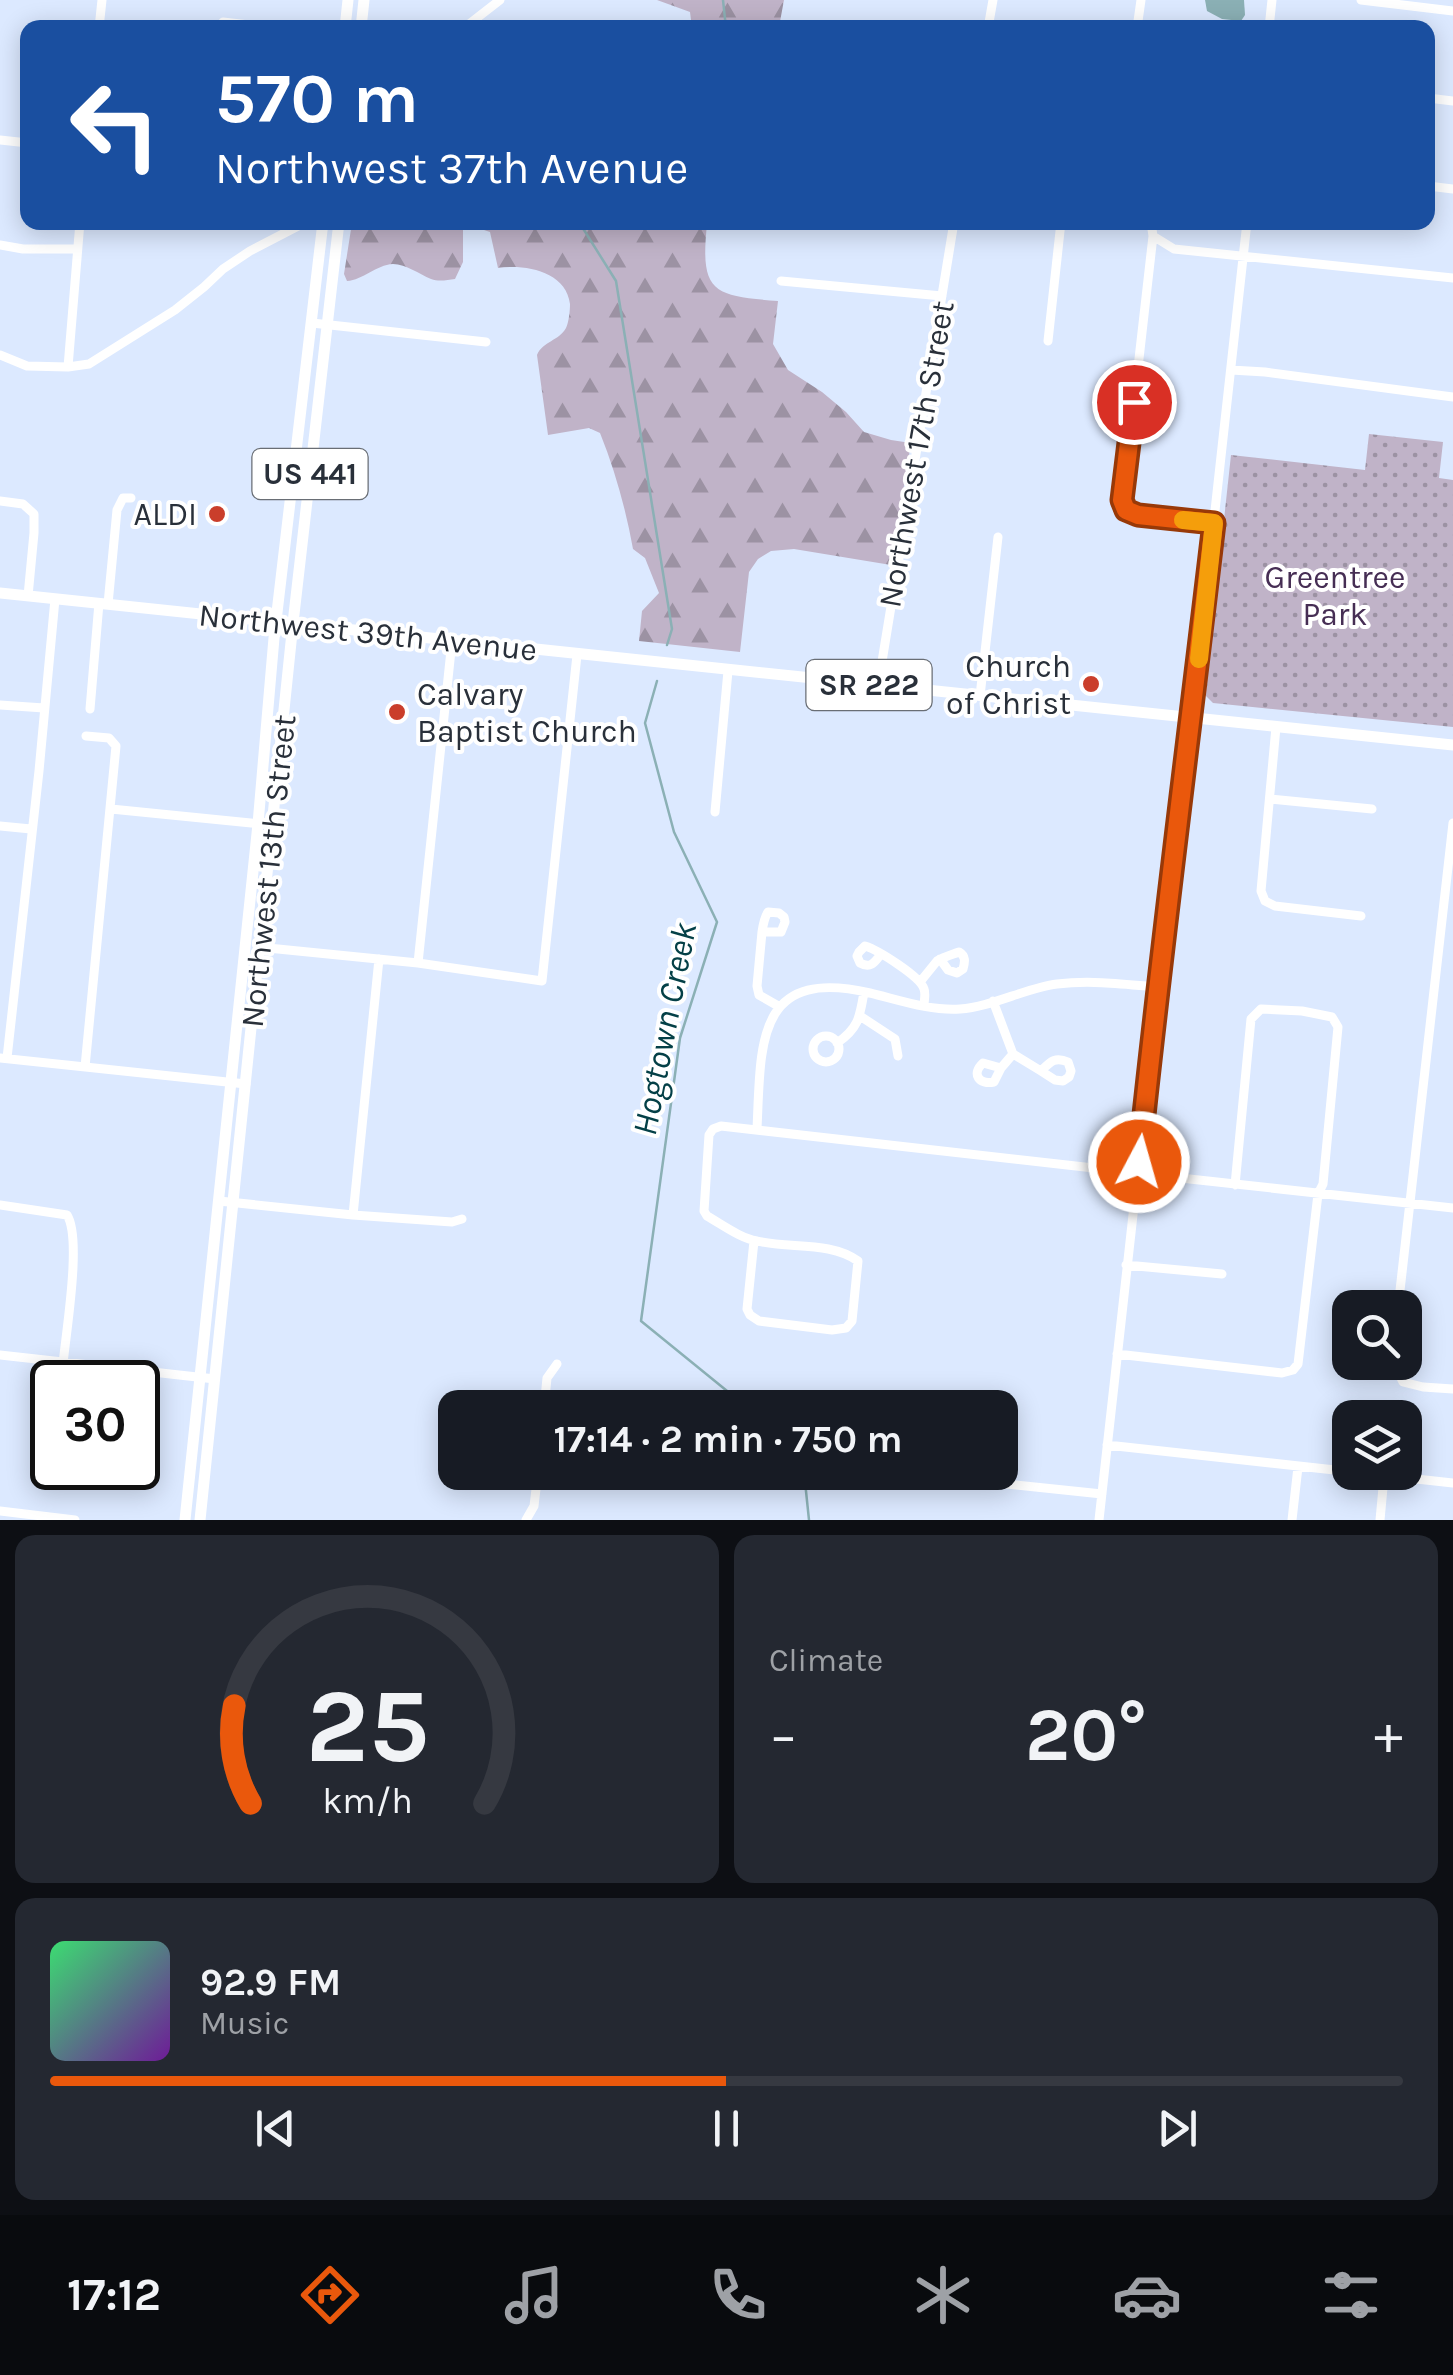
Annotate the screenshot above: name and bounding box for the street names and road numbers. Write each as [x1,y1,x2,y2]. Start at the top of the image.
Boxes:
street label: Northwest 17th Street [871,298,962,610]
road number: US 441 [252,449,368,499]
street label: Northwest 39th Avenue [197,596,539,669]
road number: SR 222 [806,660,932,710]
street label: Northwest 13th Street [234,713,303,1029]

